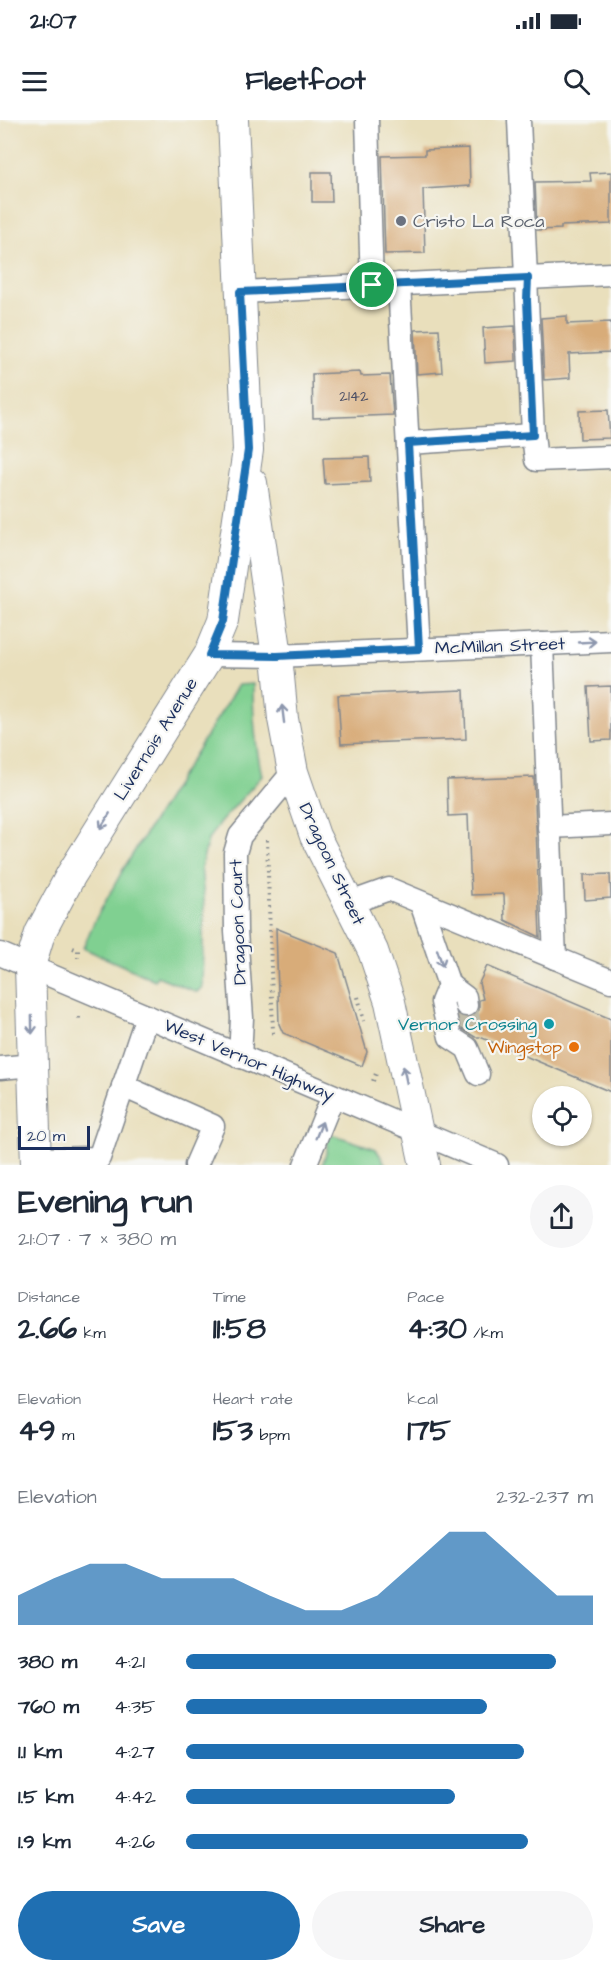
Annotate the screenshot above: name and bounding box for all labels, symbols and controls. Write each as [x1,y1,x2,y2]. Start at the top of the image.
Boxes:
text: 21:07 [30,6,77,37]
text: Fleetfoot [245,62,366,100]
icon: menu [18,65,51,98]
icon: search [560,65,593,98]
place label: Cristo La Roca [413,209,544,234]
marker: Cristo La Roca [394,214,408,228]
pin [346,259,397,310]
icon: arrive [355,268,388,301]
house number: 2142 [339,386,369,407]
street label: McMillan Street [434,631,566,661]
one-way arrow [577,636,597,648]
street label: Livernois Avenue [108,672,204,805]
one-way arrow [277,705,288,724]
street label: Dragoon Street [292,799,372,930]
one-way arrow [98,812,110,829]
street label: Dragoon Court [223,858,254,985]
one-way arrow [435,948,446,967]
place label: Vernor Crossing [398,1012,537,1038]
street label: West Vernor Highway [160,1013,338,1108]
one-way arrow [26,1014,38,1034]
marker: Vernor Crossing [542,1017,556,1031]
place label: Wingstop [488,1035,562,1061]
marker: Wingstop [567,1040,581,1054]
one-way arrow [399,1065,411,1084]
map controls [532,1086,592,1146]
button: locate [532,1086,592,1146]
one-way arrow [314,1122,325,1140]
scale bar [18,1123,90,1150]
text: 20 m [27,1125,65,1147]
text: Evening run [18,1179,192,1225]
button: share [530,1185,593,1248]
text: 21:07 · 7 × 380 m [18,1225,176,1253]
text: Distance [18,1286,80,1308]
text: Time [213,1286,246,1308]
text: Pace [407,1286,444,1308]
text: 2.66 [18,1308,77,1350]
text: 11:58 [213,1308,266,1350]
text: 4:30 [407,1308,467,1350]
text: km [77,1322,106,1344]
text: /km [467,1322,503,1344]
text: Elevation [18,1388,81,1410]
text: Heart rate [213,1388,293,1410]
text: kcal [407,1388,438,1410]
text: 49 [18,1410,56,1452]
text: 153 [213,1410,253,1452]
text: 175 [407,1410,451,1452]
text: m [56,1424,74,1446]
text: bpm [253,1424,290,1446]
text: Elevation [18,1483,97,1511]
text: 232–237 m [496,1483,593,1511]
text: 380 m [18,1648,77,1676]
text: 4:21 [114,1648,145,1676]
text: 760 m [18,1693,79,1721]
text: 4:35 [114,1693,155,1721]
text: 1.1 km [18,1738,62,1766]
text: 4:27 [114,1738,155,1766]
text: 1.5 km [18,1783,73,1811]
text: 4:42 [114,1783,156,1811]
text: 1.9 km [18,1828,71,1856]
text: 4:26 [114,1828,155,1856]
button: Save [18,1891,300,1960]
button: Share [312,1891,593,1960]

